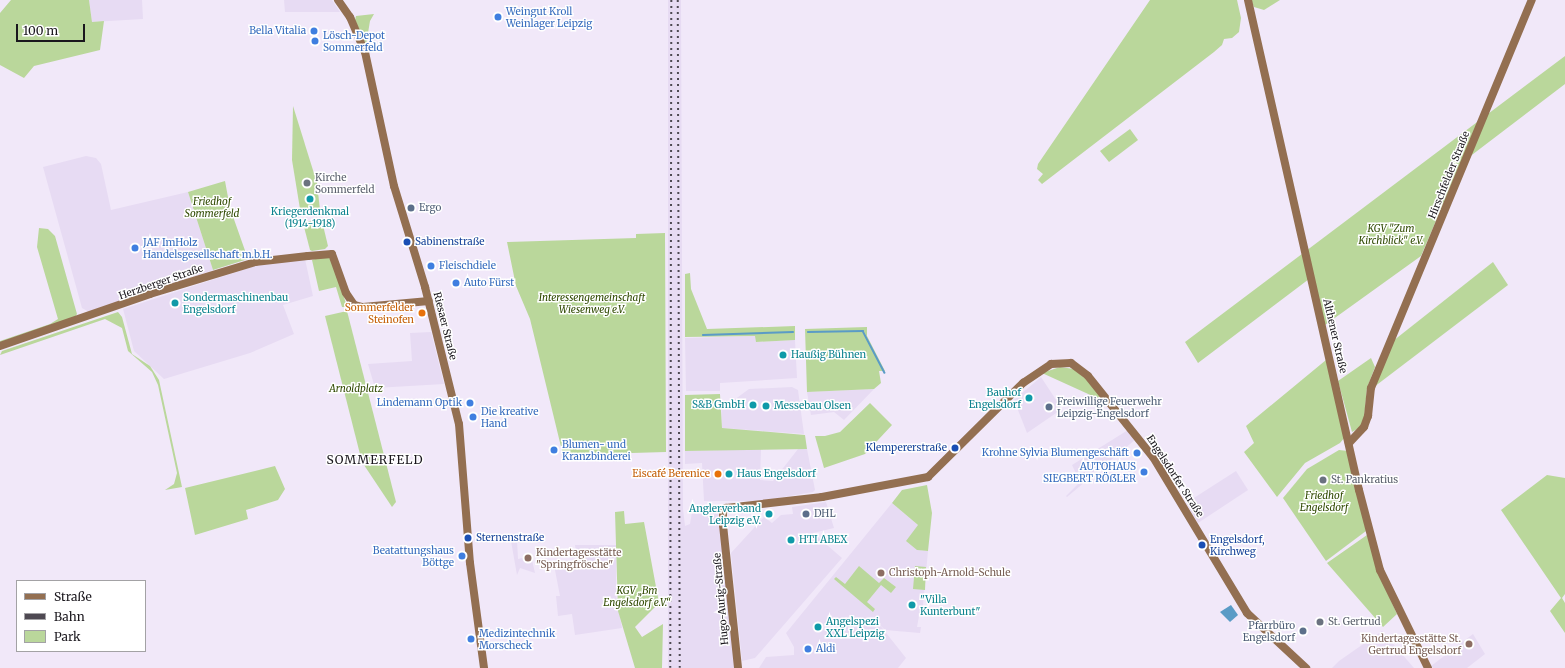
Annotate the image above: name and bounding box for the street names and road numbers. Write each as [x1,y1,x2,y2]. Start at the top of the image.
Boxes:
street label: Hirschfelder Straße [1426,129,1472,221]
street label: Herzberger Straße [117,262,205,302]
street label: Riesaer Straße [431,291,459,361]
street label: Althener Straße [1321,298,1349,374]
street label: Engelsdorfer Straße [1144,433,1206,519]
street label: Hugo-Aurig-Straße [711,552,731,646]

